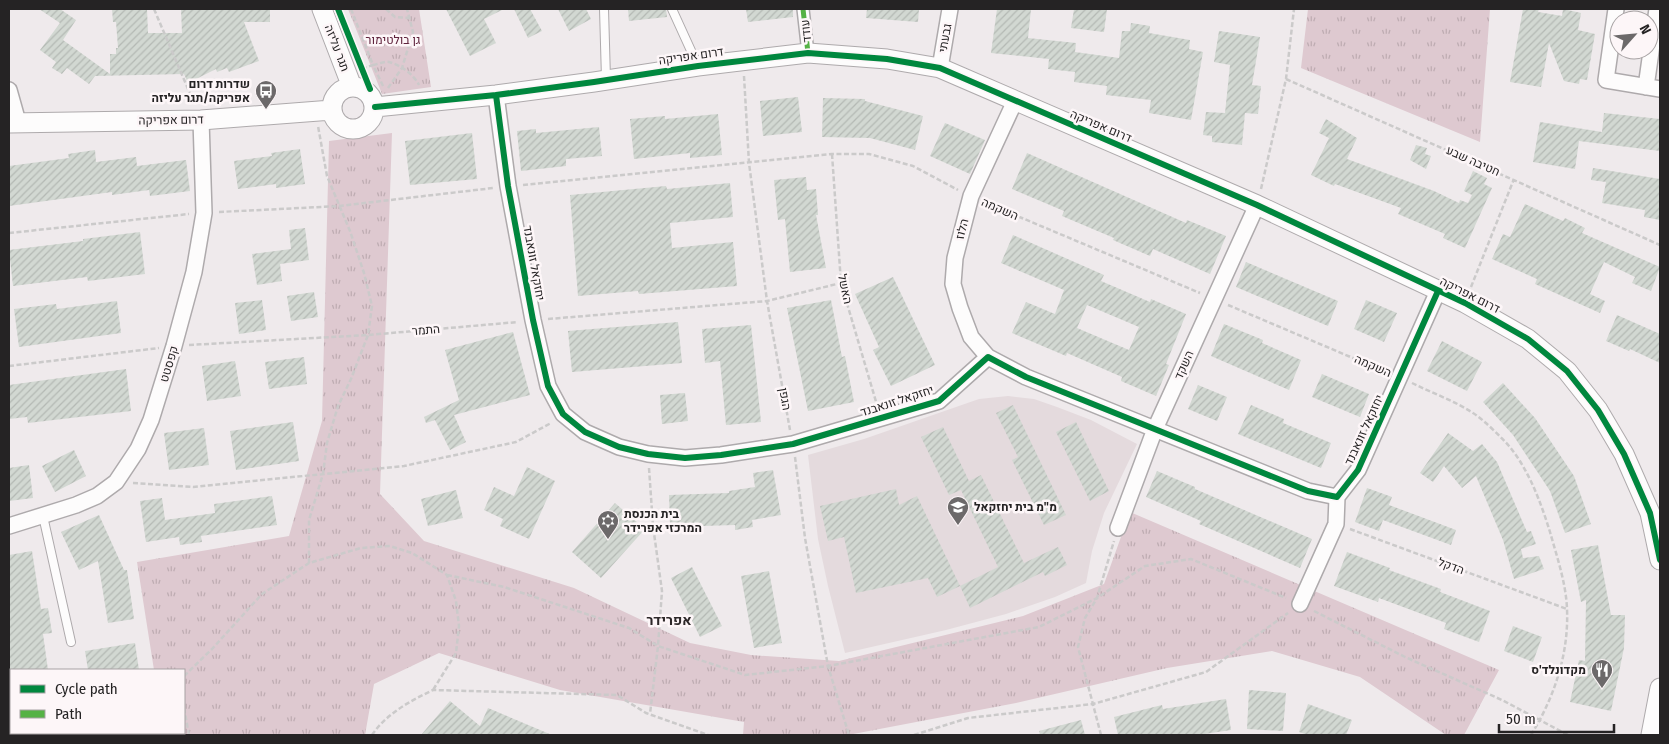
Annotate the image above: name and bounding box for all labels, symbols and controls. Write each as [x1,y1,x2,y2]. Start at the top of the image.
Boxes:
north arrow [1609,10,1659,60]
street label: עודד [798,19,814,43]
street label: גבעתי [936,22,954,54]
text: N [1636,22,1655,37]
street label: תגר עליזה [322,23,352,73]
park label: גן בולטימור [366,33,421,47]
street label: דרום אפריקה [658,45,724,67]
place label: שדרות דרום אפריקה/תגר עליזה [152,77,250,105]
bus stop icon: שדרות דרום אפריקה/תגר עליזה [254,79,278,110]
street label: דרום אפריקה [1068,107,1134,145]
street label: דרום אפריקה [138,112,204,128]
street label: חטיבה שבע [1444,143,1502,179]
street label: השקמה [979,195,1021,223]
street label: הלוז [953,217,971,241]
street label: יחזקאל זונאבנד [521,224,547,302]
street label: האשל [835,273,855,305]
street label: דרום אפריקה [1438,274,1502,316]
street label: התמר [411,322,441,338]
street label: קפסטט [157,344,181,384]
street label: השקד [1171,348,1197,382]
street label: השקמה [1352,352,1394,380]
street label: יחזקאל זונאבנד [859,383,935,419]
street label: הגפן [776,387,794,411]
street label: יחזקאל זונאבנד [1342,393,1386,467]
school or university icon: מ"מ בית יחזקאל [946,495,970,526]
place label: מ"מ בית יחזקאל [974,500,1057,514]
place label: בית הכנסת המרכזי אפרידר [624,507,702,535]
synagogue icon: בית הכנסת המרכזי אפרידר [596,509,620,540]
street label: הדקל [1436,555,1466,577]
district label: אפרידר [646,612,692,629]
restaurant icon: מקדונלד'ס [1590,658,1614,689]
place label: מקדונלד'ס [1531,663,1586,677]
legend [10,669,185,734]
text: Cycle path [55,680,118,698]
scale bar [1499,702,1614,734]
text: Path [55,705,82,723]
text: 50 m [1506,710,1536,728]

